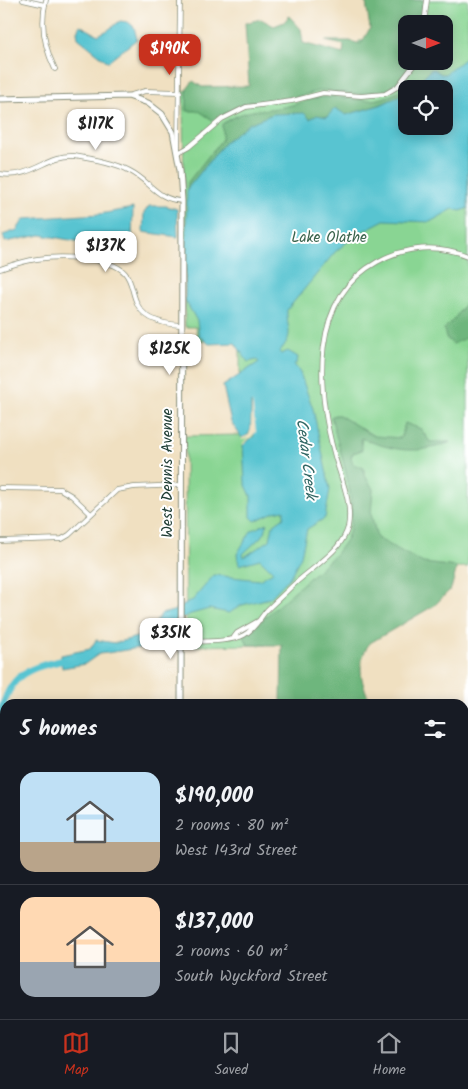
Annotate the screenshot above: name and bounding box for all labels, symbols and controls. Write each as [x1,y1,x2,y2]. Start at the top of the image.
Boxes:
north arrow [398,15,452,70]
map controls [398,15,453,135]
pin: $190K [135,34,205,76]
text: $190K [150,37,190,62]
button: locate [398,80,453,135]
pin: $117K [61,108,131,151]
text: $117K [78,112,114,137]
park label: Lake Olathe [291,226,367,250]
pin: $137K [71,230,141,273]
text: $137K [86,234,126,259]
pin: $125K [135,334,205,376]
text: $125K [149,337,191,362]
street label: West Dennis Avenue [156,408,180,538]
water label: Cedar Creek [289,417,324,503]
pin: $351K [136,618,206,660]
text: $351K [151,621,191,646]
text: 5 homes [20,713,97,746]
icon: filters [421,715,449,743]
text: $190,000 [175,780,253,813]
icon: home [60,792,120,852]
text: 2 rooms · 80 m² [175,813,288,838]
text: West 143rd Street [175,838,297,863]
text: $137,000 [175,906,253,939]
icon: home [60,917,120,977]
text: 2 rooms · 60 m² [175,939,288,964]
text: South Wyckford Street [175,964,328,989]
tab: Map [62,1029,90,1081]
tab: Saved [215,1029,248,1081]
tab: Home [373,1029,406,1081]

